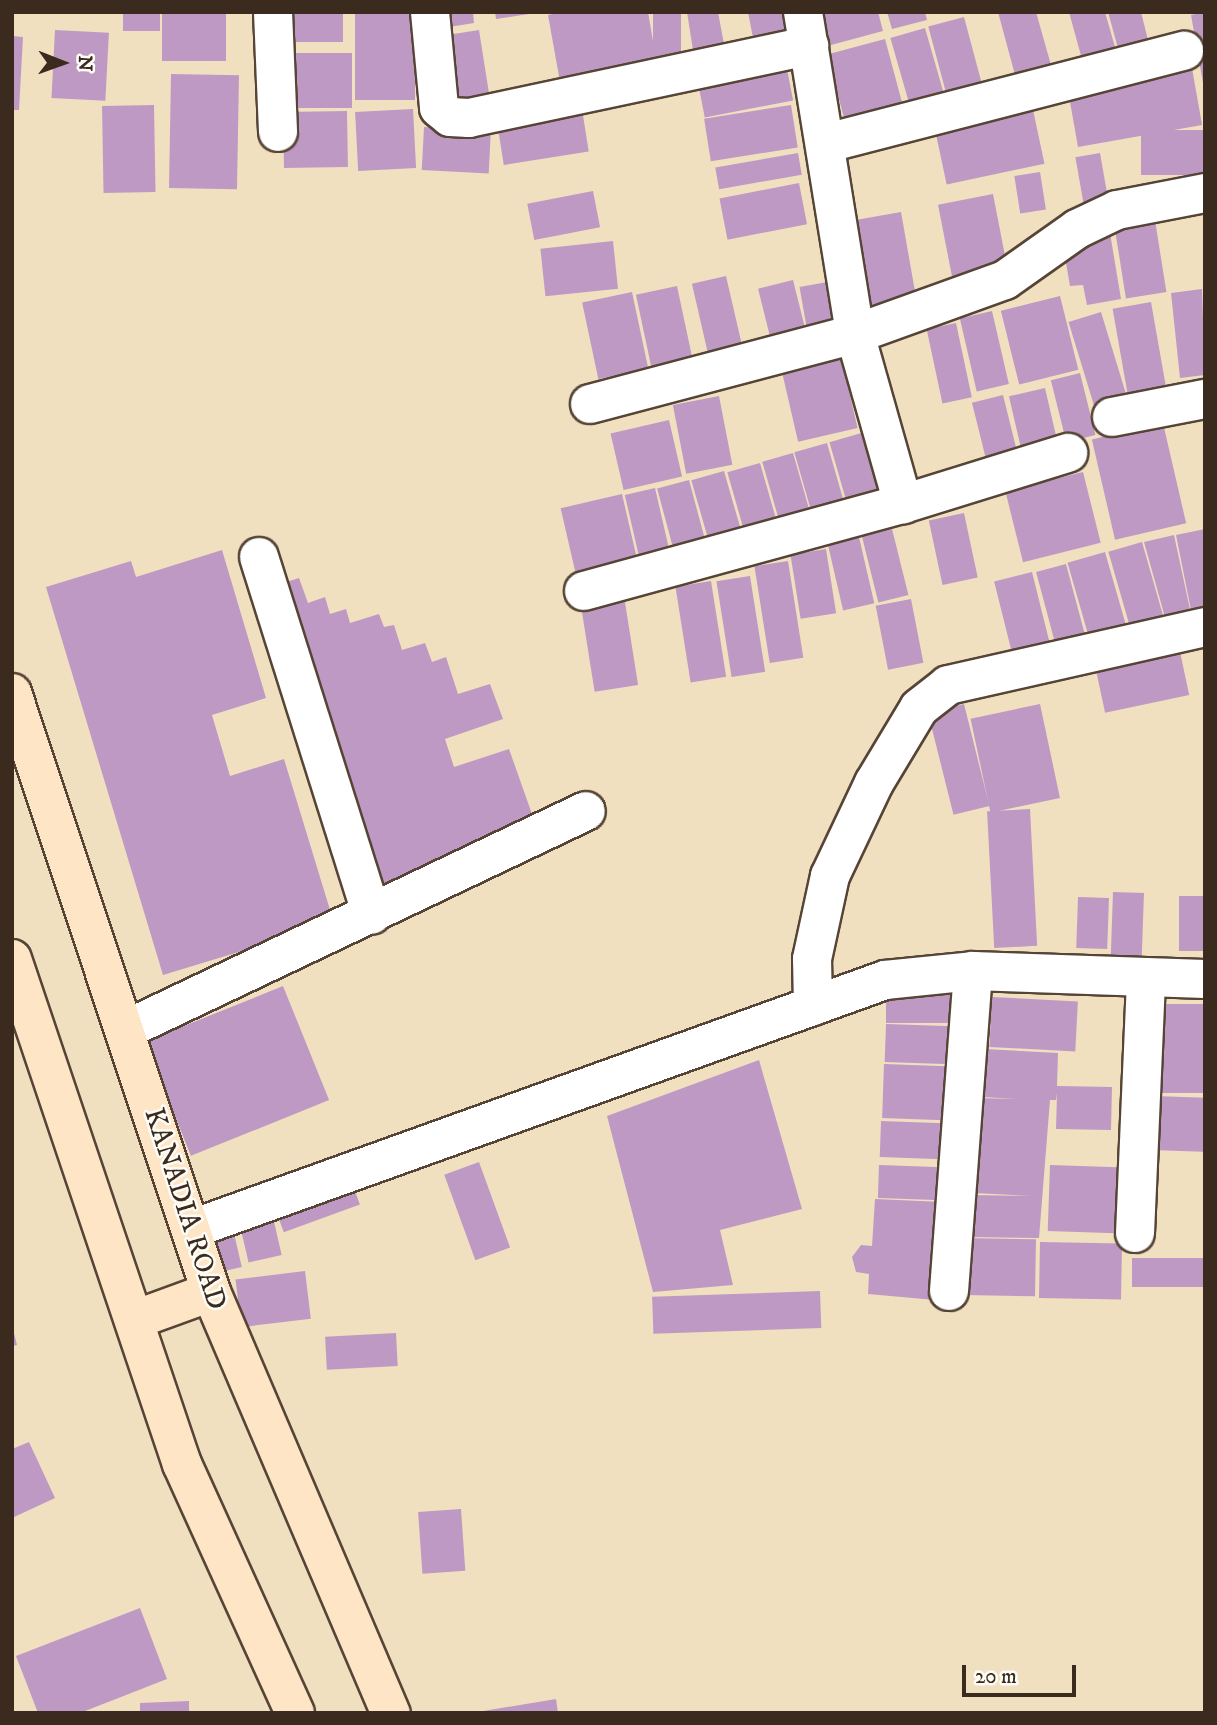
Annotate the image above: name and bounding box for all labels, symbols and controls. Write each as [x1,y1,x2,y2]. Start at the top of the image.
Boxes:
north arrow [28,28,98,98]
text: N [73,55,96,71]
street label: KANADIA ROAD [137,1104,233,1314]
scale bar [965,1652,1079,1696]
text: 20 m [975,1664,1017,1690]

